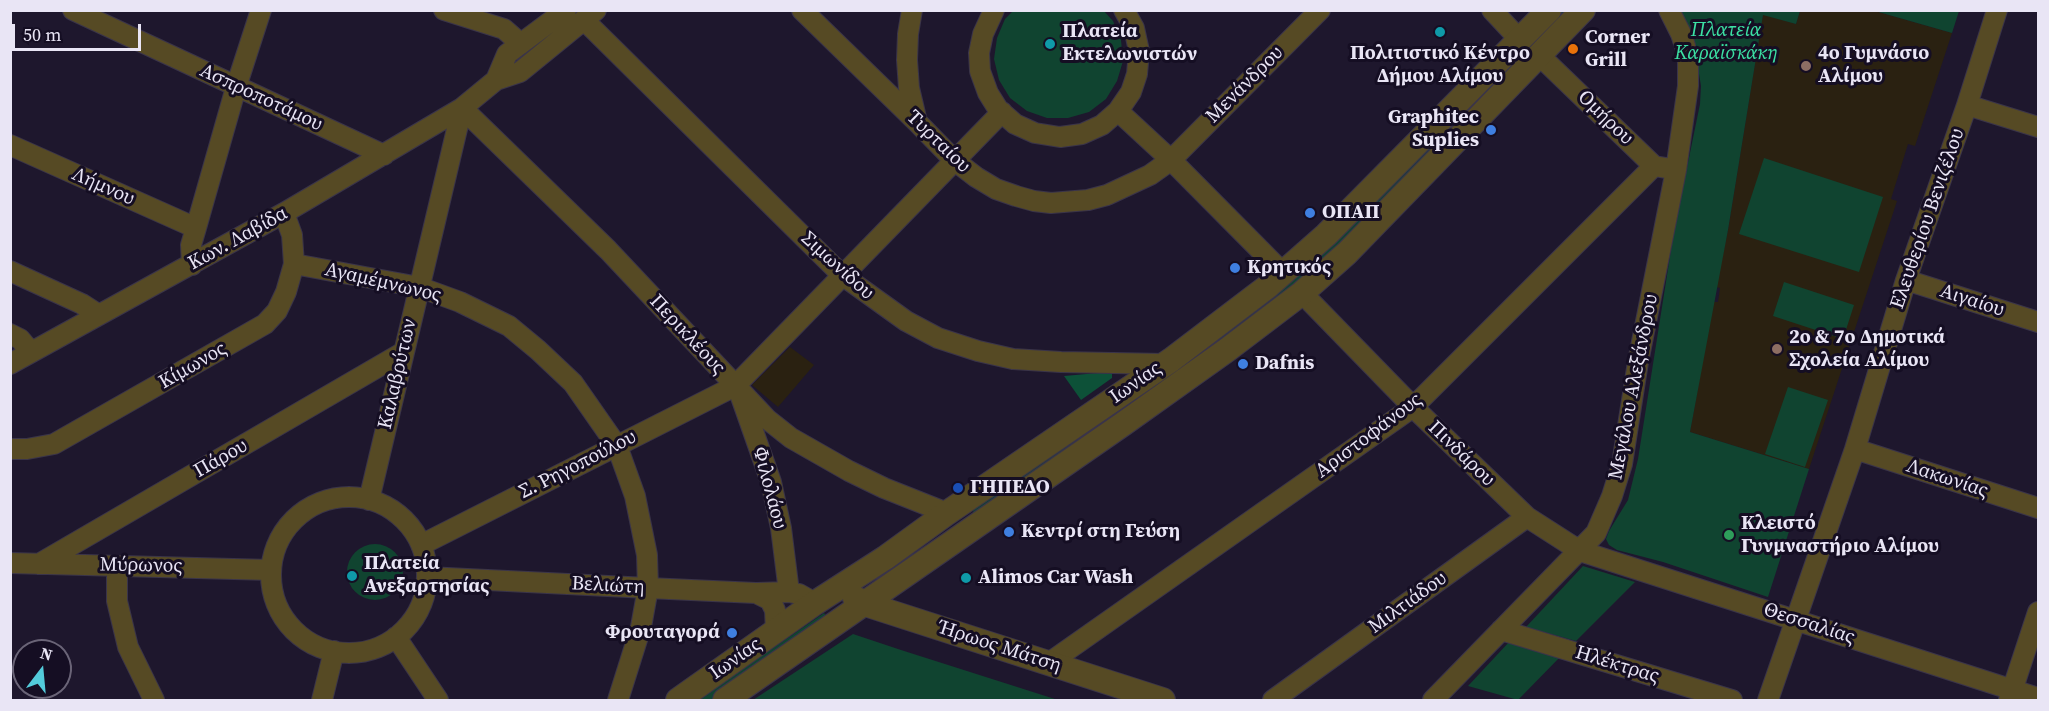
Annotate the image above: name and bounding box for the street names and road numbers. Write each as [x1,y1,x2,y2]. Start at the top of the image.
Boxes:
street label: Μενάνδρου [1201,41,1289,129]
street label: Ασπροποτάμου [196,59,326,137]
street label: Ομήρου [1572,86,1638,150]
street label: Τυρταίου [901,106,975,178]
street label: Ελευθερίου Βενιζέλου [1886,126,1970,312]
street label: Λήμνου [68,163,138,211]
street label: Κων. Λαβίδα [184,202,292,276]
street label: Σιμωνίδου [796,227,878,305]
street label: Αγαμέμνωνος [322,258,444,308]
street label: Αιγαίου [1937,279,2007,323]
street label: Περικλέους [644,290,730,380]
street label: Μεγάλου Αλεξάνδρου [1604,292,1664,482]
street label: Καλαβρύτων [374,316,422,432]
street label: Κίμωνος [155,337,231,395]
street label: Ιωνίας [1106,357,1166,409]
street label: Αριστοφάνους [1311,388,1427,484]
street label: Πινδάρου [1423,416,1499,492]
street label: Σ. Ρηγοπούλου [516,425,640,505]
street label: Πάρου [190,434,252,484]
street label: Φιλολάου [747,444,791,532]
street label: Λακωνίας [1903,454,1991,504]
street label: Μύρωνος [99,553,183,579]
street label: Μιλτιάδου [1364,567,1452,639]
street label: Βελιώτη [571,572,645,600]
street label: Θεσσαλίας [1760,598,1858,650]
street label: Ήρωος Μάτση [934,616,1064,678]
street label: Ιωνίας [706,633,766,685]
street label: Ηλέκτρας [1572,641,1662,689]

